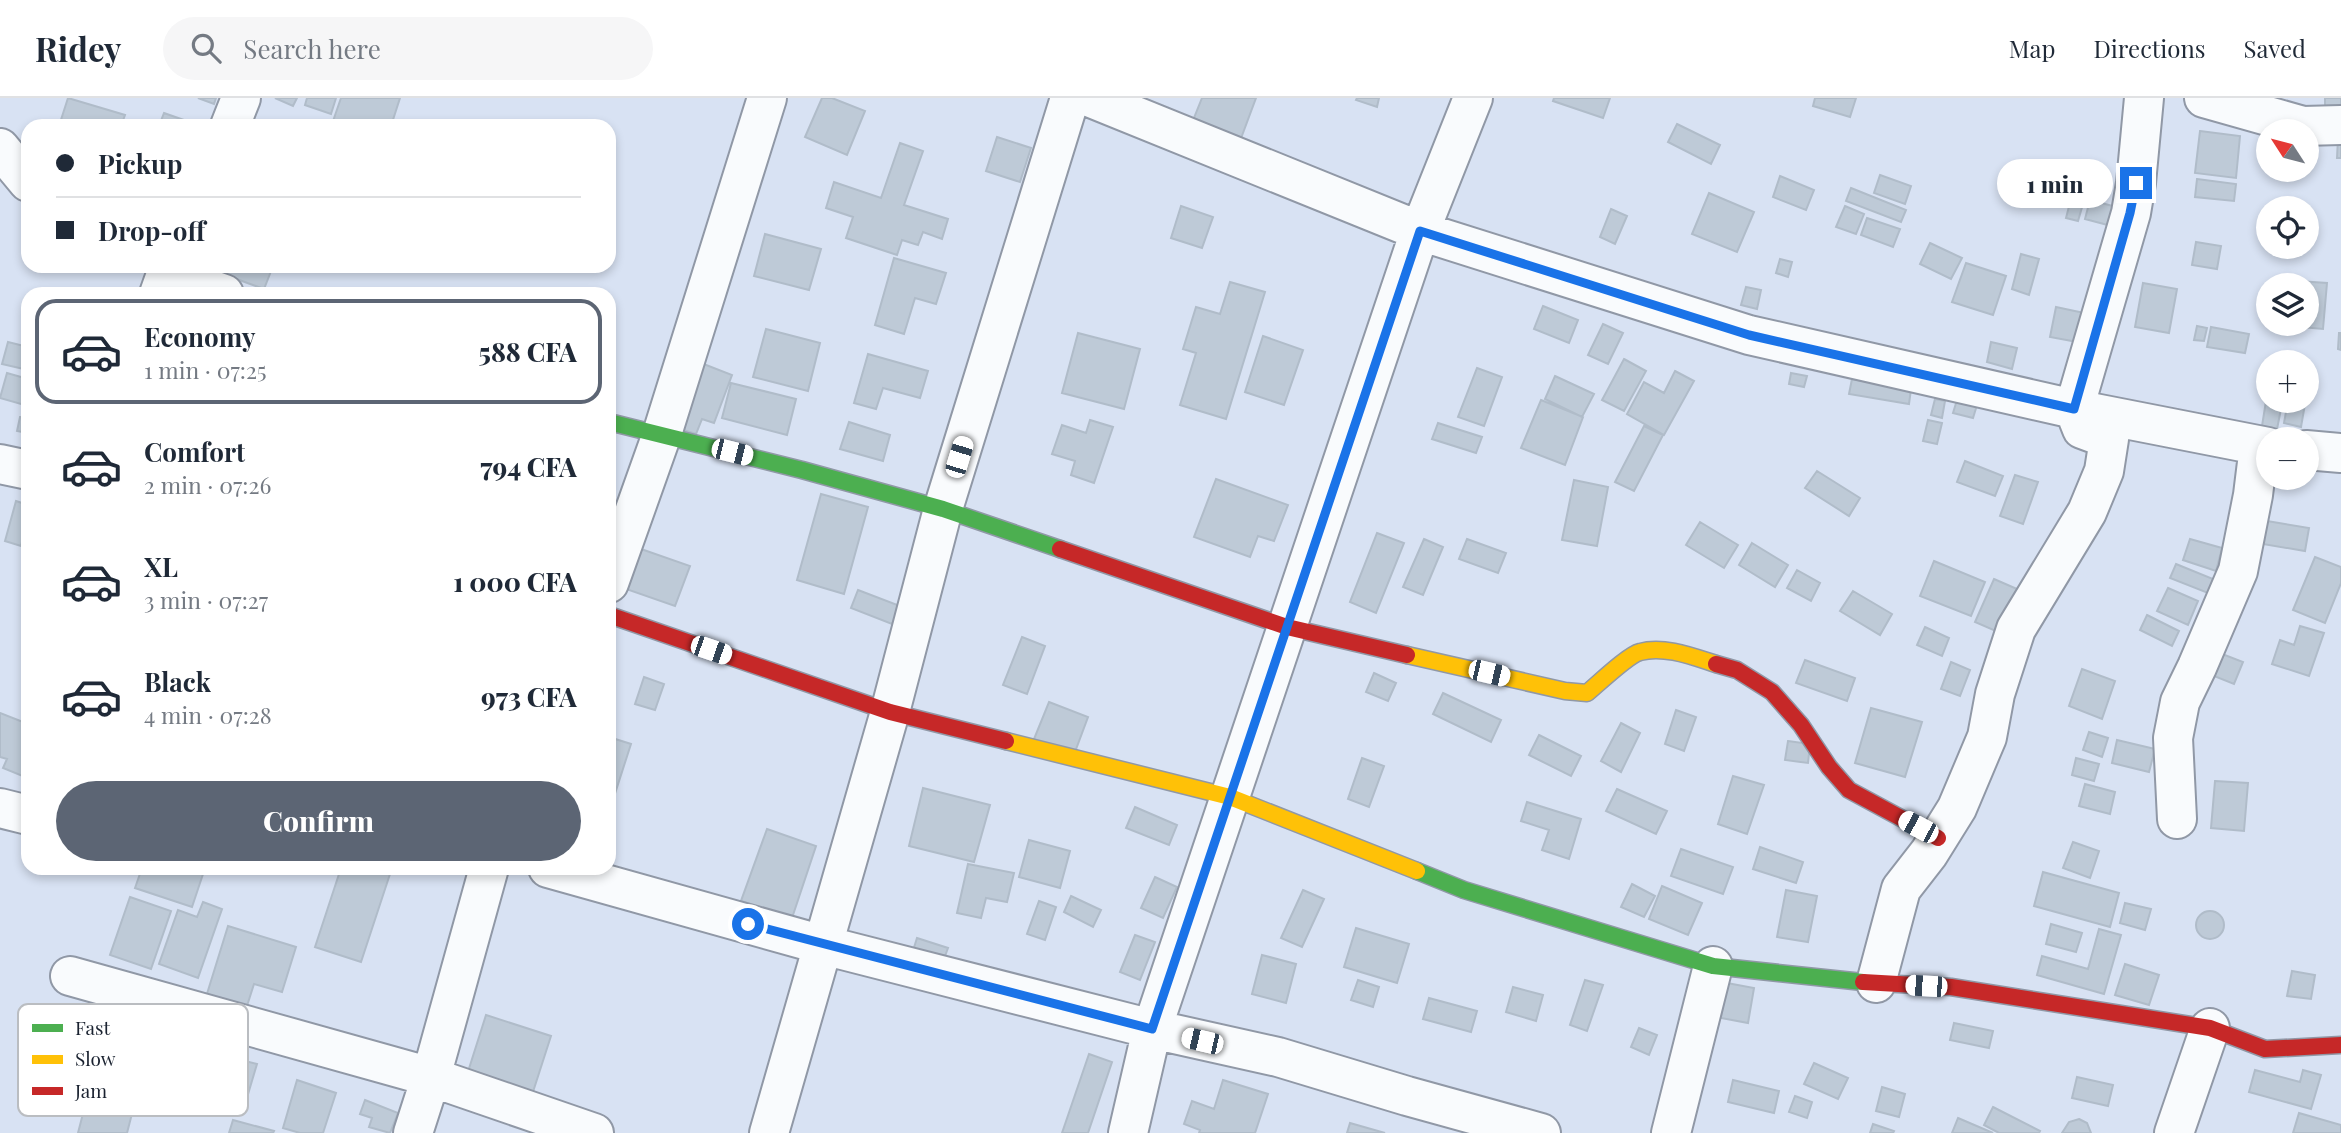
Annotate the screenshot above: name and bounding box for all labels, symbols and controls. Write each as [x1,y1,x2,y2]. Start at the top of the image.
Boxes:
search box [163,17,653,80]
text: Ridey [35,26,121,70]
icon: search [187,29,225,67]
text: Search here [243,31,381,66]
text: Map [2009,32,2055,64]
text: Directions [2093,32,2206,64]
text: Saved [2244,32,2306,64]
north arrow [2256,119,2319,182]
map controls [2256,119,2319,490]
text: Pickup [98,146,182,181]
callout: 1 min [1996,158,2112,208]
route end [2120,167,2152,199]
text: 1 min [2027,168,2083,199]
button: locate [2256,196,2319,259]
text: Drop-off [98,213,205,248]
button: layers [2256,273,2319,336]
text: Economy [144,319,255,354]
icon: car [60,320,123,383]
text: 588 CFA [479,334,577,369]
button: + [2256,350,2319,413]
text: 1 min · 07:25 [144,354,266,385]
button: − [2256,427,2319,490]
text: Comfort [144,434,245,469]
car [943,434,976,480]
icon: car [60,435,123,498]
car [710,437,755,467]
text: 794 CFA [480,449,577,484]
text: 2 min · 07:26 [144,469,271,500]
text: XL [144,549,178,584]
icon: car [60,550,123,613]
text: 1 000 CFA [453,564,577,599]
text: 3 min · 07:27 [144,584,268,615]
car [688,633,735,667]
car [1467,658,1512,688]
text: Black [144,664,211,699]
icon: car [60,665,123,728]
text: 973 CFA [481,679,577,714]
text: 4 min · 07:28 [144,699,272,730]
button: Confirm [56,781,581,861]
car [1895,808,1942,846]
route start [732,908,764,940]
car [1905,974,1948,998]
legend [18,1004,248,1116]
text: Fast [75,1014,111,1040]
car [1180,1026,1225,1056]
text: Slow [75,1045,116,1071]
text: Jam [74,1077,107,1103]

